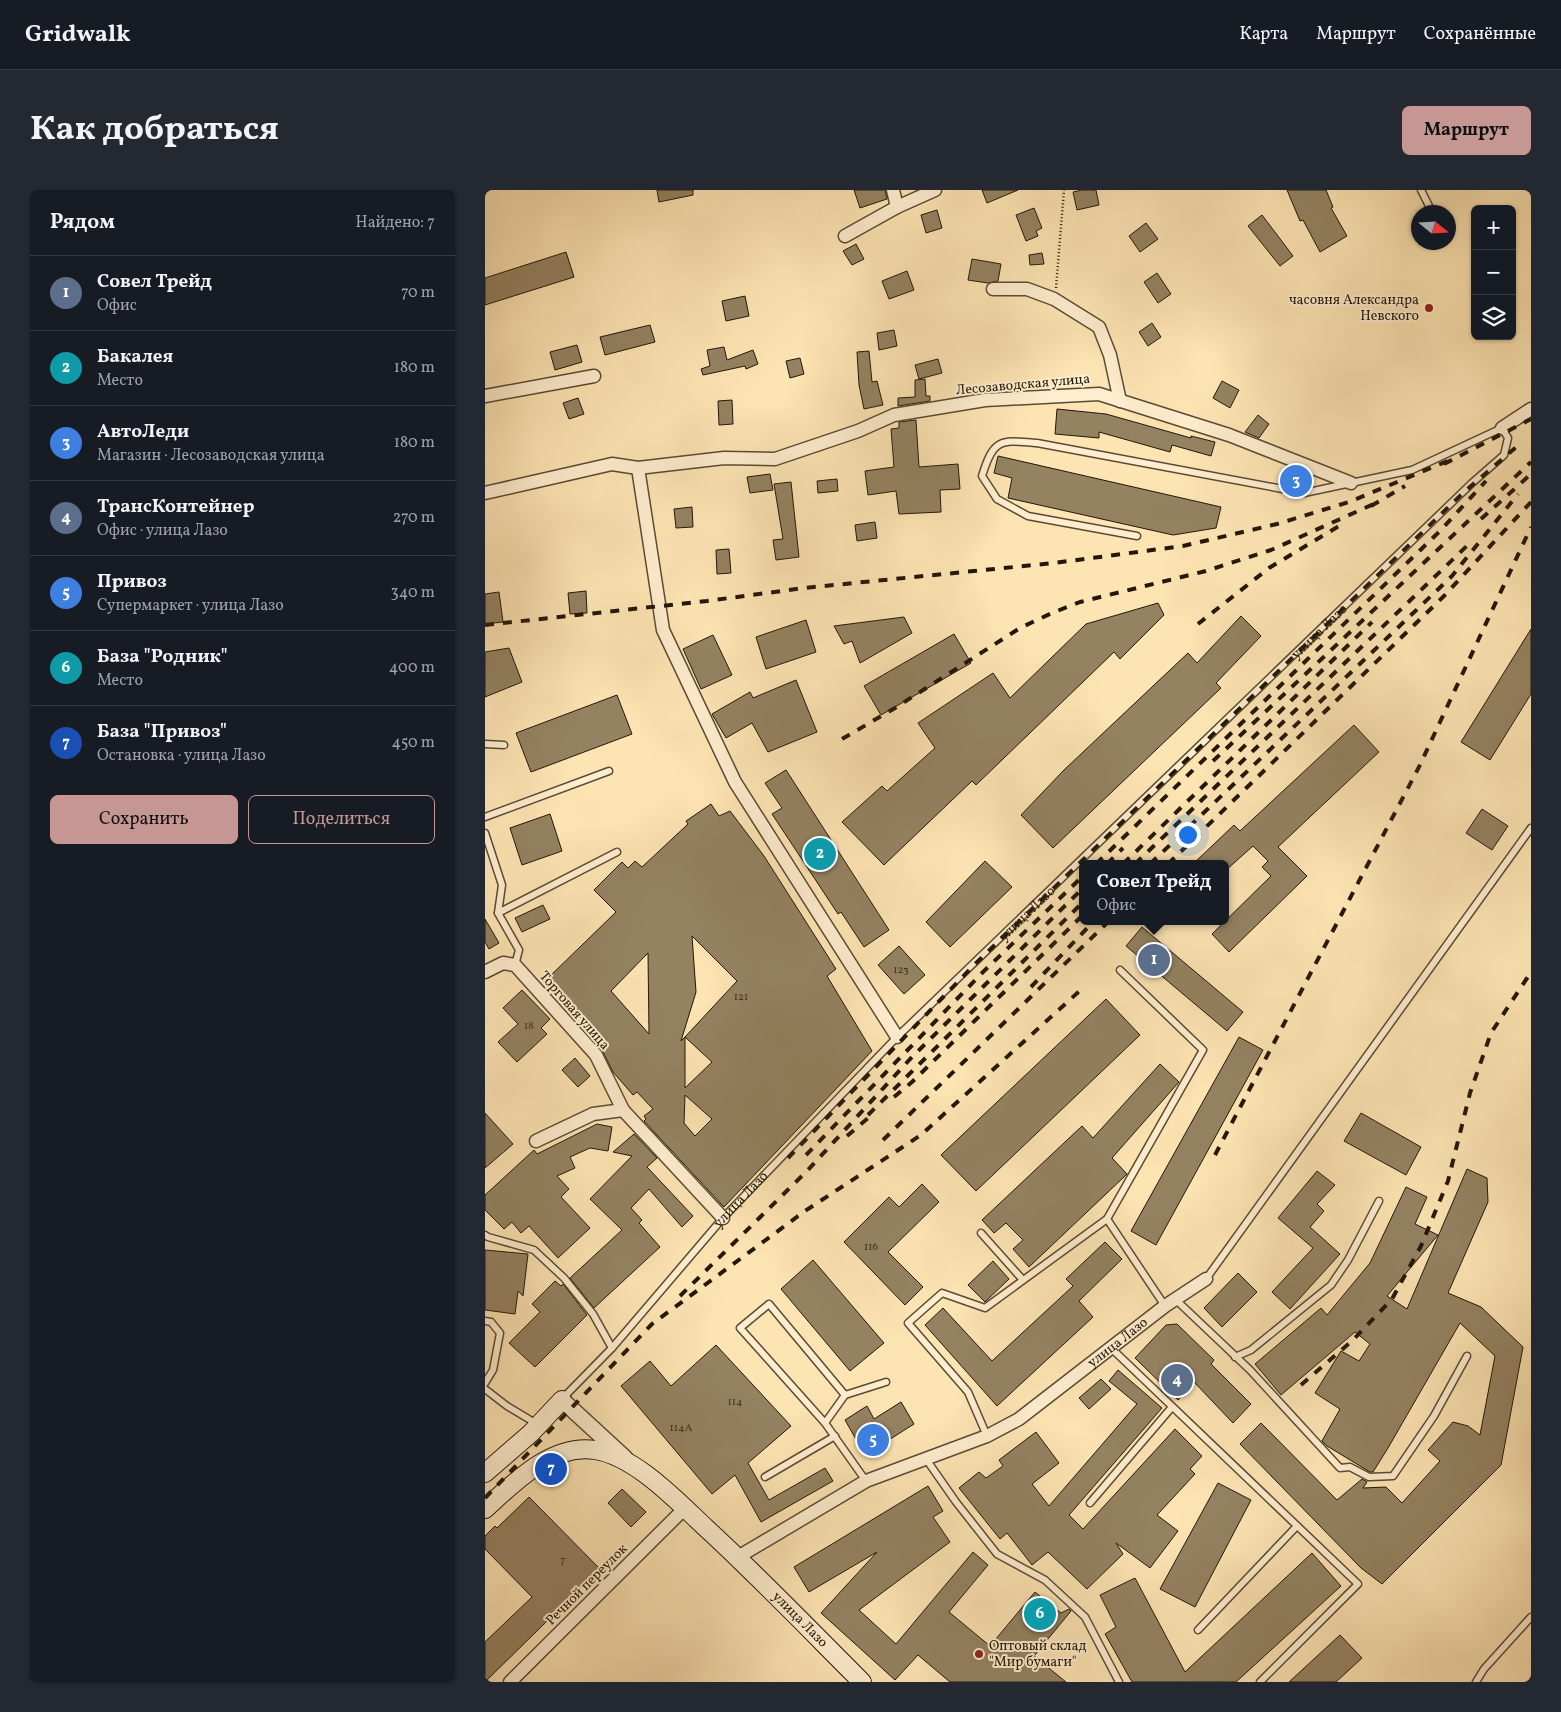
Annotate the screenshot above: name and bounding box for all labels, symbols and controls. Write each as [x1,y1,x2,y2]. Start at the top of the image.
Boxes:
text: Gridwalk [25,18,131,52]
text: Карта [1239,22,1288,47]
text: Маршрут [1316,22,1396,47]
text: Сохранённые [1424,22,1536,47]
text: Как добраться [30,106,279,154]
button: Маршрут [1402,106,1531,155]
north arrow [1411,205,1456,250]
map controls [1471,205,1516,340]
button: + [1471,205,1516,250]
text: Рядом [50,208,115,237]
text: Найдено: 7 [356,212,435,234]
button: − [1471,250,1516,295]
text: Совел Трейд [97,269,212,295]
text: 1 [63,282,69,304]
text: 70 m [401,282,435,304]
place label: часовня Александра Невского [1289,291,1419,326]
text: Офис [97,295,137,317]
button: layers [1471,295,1516,340]
marker: часовня Александра Невского [1423,302,1435,314]
text: Бакалея [97,344,173,370]
text: 2 [62,357,70,379]
text: 180 m [394,357,435,379]
text: Место [97,370,143,392]
street label: Лесозаводская улица [955,370,1091,400]
text: АвтоЛеди [97,419,189,445]
text: 3 [62,432,70,454]
text: 180 m [394,432,435,454]
text: Магазин · Лесозаводская улица [97,445,325,467]
pin: 3 [1280,462,1312,500]
text: ТрансКонтейнер [97,494,255,520]
text: 4 [61,507,71,529]
text: 270 m [393,507,435,529]
text: Офис · улица Лазо [97,520,228,542]
text: Привоз [97,569,167,595]
text: 5 [62,582,70,604]
text: 340 m [391,582,435,604]
text: Супермаркет · улица Лазо [97,595,284,617]
street label: улица Лазо [1287,600,1352,663]
text: База "Родник" [97,644,228,670]
text: 6 [62,657,70,679]
text: 400 m [389,657,435,679]
text: Место [97,670,143,692]
text: База "Привоз" [97,719,227,745]
text: 7 [62,732,70,754]
text: 450 m [392,732,435,754]
text: Остановка · улица Лазо [97,745,266,767]
button: Сохранить [50,795,238,844]
button: Поделиться [248,795,435,844]
your location [1175,822,1201,848]
pin: 2 [804,835,836,873]
popup [1079,860,1229,925]
text: Совел Трейд [1096,869,1212,895]
street label: улица Лазо [995,882,1060,945]
text: Офис [1096,895,1136,917]
pin: 1 [1138,941,1170,979]
house number: 123 [893,963,909,978]
street label: Торговая улица [534,967,614,1055]
house number: 121 [734,990,748,1005]
house number: 18 [524,1019,534,1034]
street label: улица Лазо [709,1167,772,1232]
house number: 116 [864,1240,878,1255]
street label: улица Лазо [1083,1313,1152,1372]
pin: 4 [1161,1361,1193,1399]
house number: 114 [727,1395,743,1410]
house number: 114А [670,1421,693,1436]
pin: 5 [857,1421,889,1459]
pin: 7 [535,1450,567,1488]
street label: Речной переулок [542,1540,632,1630]
house number: 7 [560,1553,566,1568]
street label: улица Лазо [768,1587,832,1652]
pin: 6 [1024,1595,1056,1633]
place label: Оптовый склад "Мир бумаги" [989,1637,1086,1672]
marker: Оптовый склад "Мир бумаги" [973,1648,985,1660]

